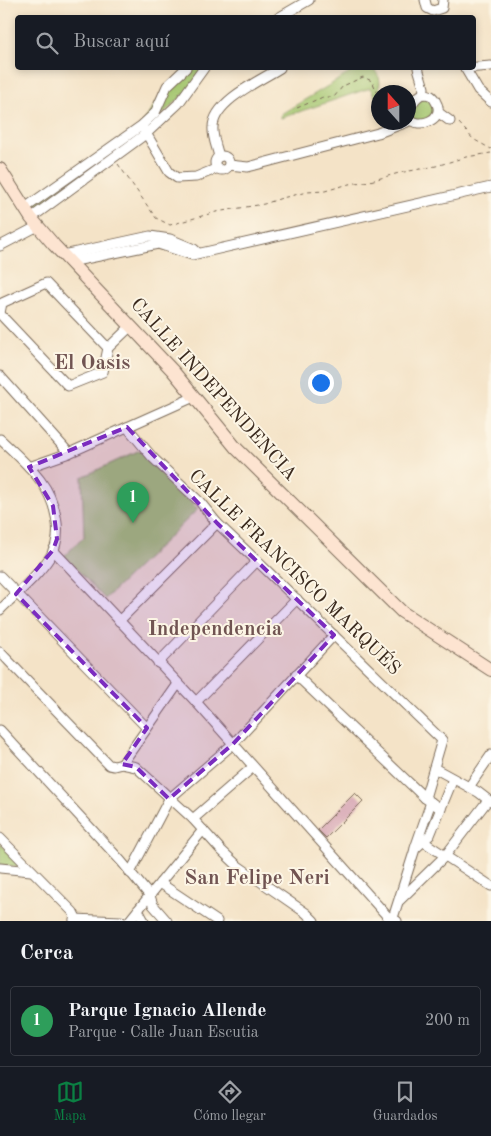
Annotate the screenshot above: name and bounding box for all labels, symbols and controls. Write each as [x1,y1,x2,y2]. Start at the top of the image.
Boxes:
search box [15,15,476,70]
icon: search [33,29,61,57]
text: Buscar aquí [73,33,169,52]
north arrow [371,85,416,130]
street label: CALLE INDEPENDENCIA [126,295,300,485]
district label: El Oasis [54,353,130,374]
your location [308,370,334,396]
street label: CALLE FRANCISCO MARQUÉS [184,464,406,679]
pin: 1 [117,482,149,523]
district label: Independencia [148,619,283,640]
district label: San Felipe Neri [184,868,330,889]
text: Cerca [20,943,73,964]
text: Parque Ignacio Allende [68,1002,266,1021]
text: 1 [32,1013,42,1029]
text: 200 m [425,1013,470,1029]
text: Parque · Calle Juan Escutia [68,1025,259,1041]
tab: Mapa [53,1078,86,1125]
tab: Cómo llegar [193,1078,266,1125]
tab: Guardados [373,1078,438,1125]

